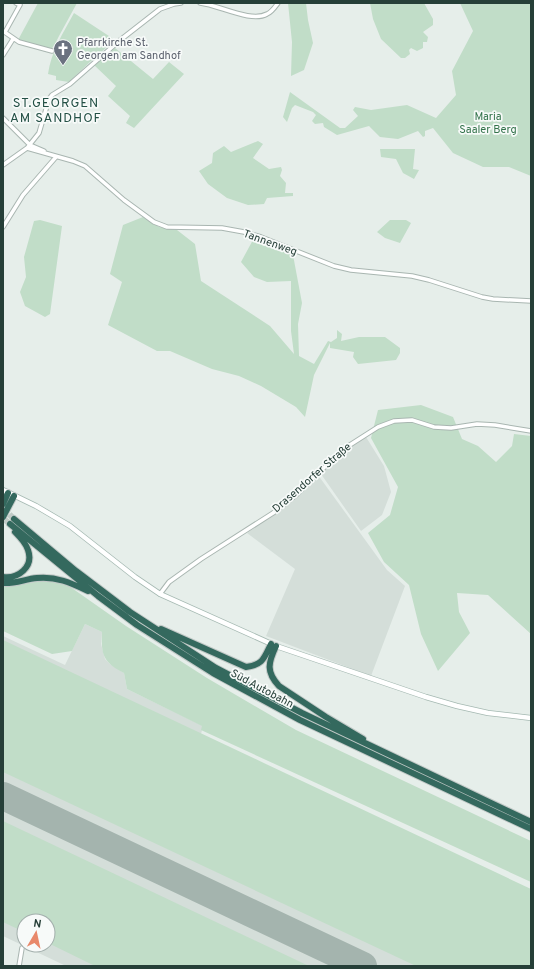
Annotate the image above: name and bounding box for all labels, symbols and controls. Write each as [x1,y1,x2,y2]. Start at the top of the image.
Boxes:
place label: Pfarrkirche St. Georgen am Sandhof [77,36,181,63]
church icon: Pfarrkirche St. Georgen am Sandhof [52,38,74,66]
district label: ST.GEORGEN AM SANDHOF [10,96,102,127]
park label: Maria Saaler Berg [459,110,517,137]
street label: Tannenweg [241,227,299,259]
street label: Drasendorfer Straße [270,440,354,516]
street label: Süd Autobahn [228,666,296,712]
north arrow [16,913,56,953]
text: N [32,917,42,932]

